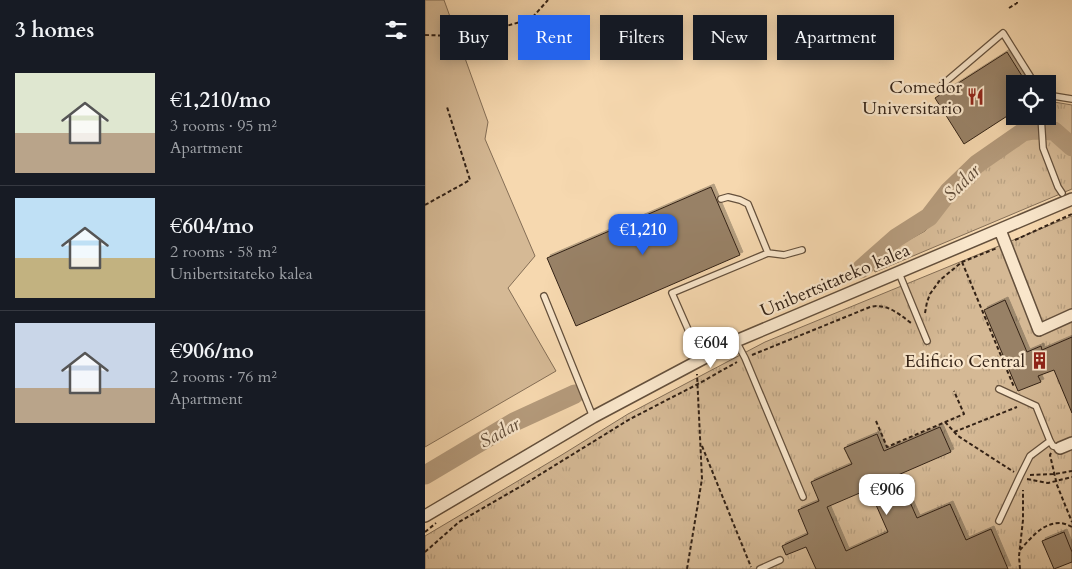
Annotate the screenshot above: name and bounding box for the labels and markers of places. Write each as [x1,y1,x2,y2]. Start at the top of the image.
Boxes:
place label: Comedor Universitario [862,75,962,121]
restaurant icon: Comedor Universitario [966,87,986,107]
pin: €1,210 [602,214,684,256]
pin: €604 [681,326,741,369]
place label: Edificio Central [905,349,1025,374]
building icon: Edificio Central [1029,351,1049,371]
pin: €906 [857,474,917,516]

